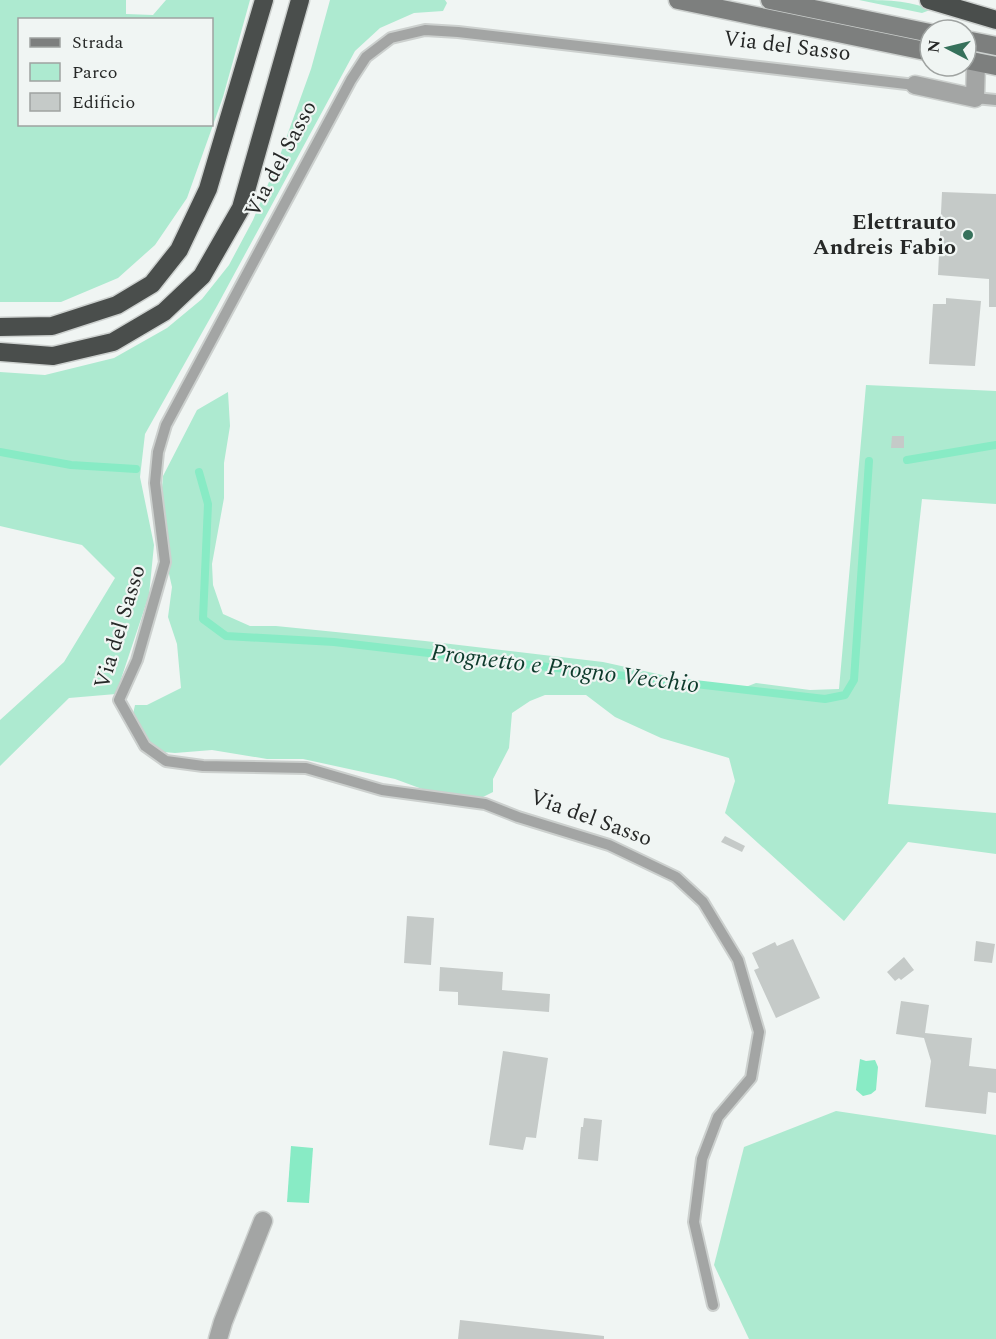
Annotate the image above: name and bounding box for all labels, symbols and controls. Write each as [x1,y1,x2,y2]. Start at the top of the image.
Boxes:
legend [18,18,213,126]
north arrow [918,18,978,78]
street label: Via del Sasso [722,22,852,70]
text: Strada [72,29,123,56]
text: N [921,38,947,54]
text: Parco [72,59,117,86]
text: Edificio [72,89,135,116]
street label: Via del Sasso [236,95,326,223]
place label: Elettrauto Andreis Fabio [813,206,956,264]
marker: Elettrauto Andreis Fabio [961,228,975,242]
street label: Via del Sasso [86,561,154,693]
water label: Prognetto e Progno Vecchio [429,635,701,703]
street label: Via del Sasso [525,781,657,855]

